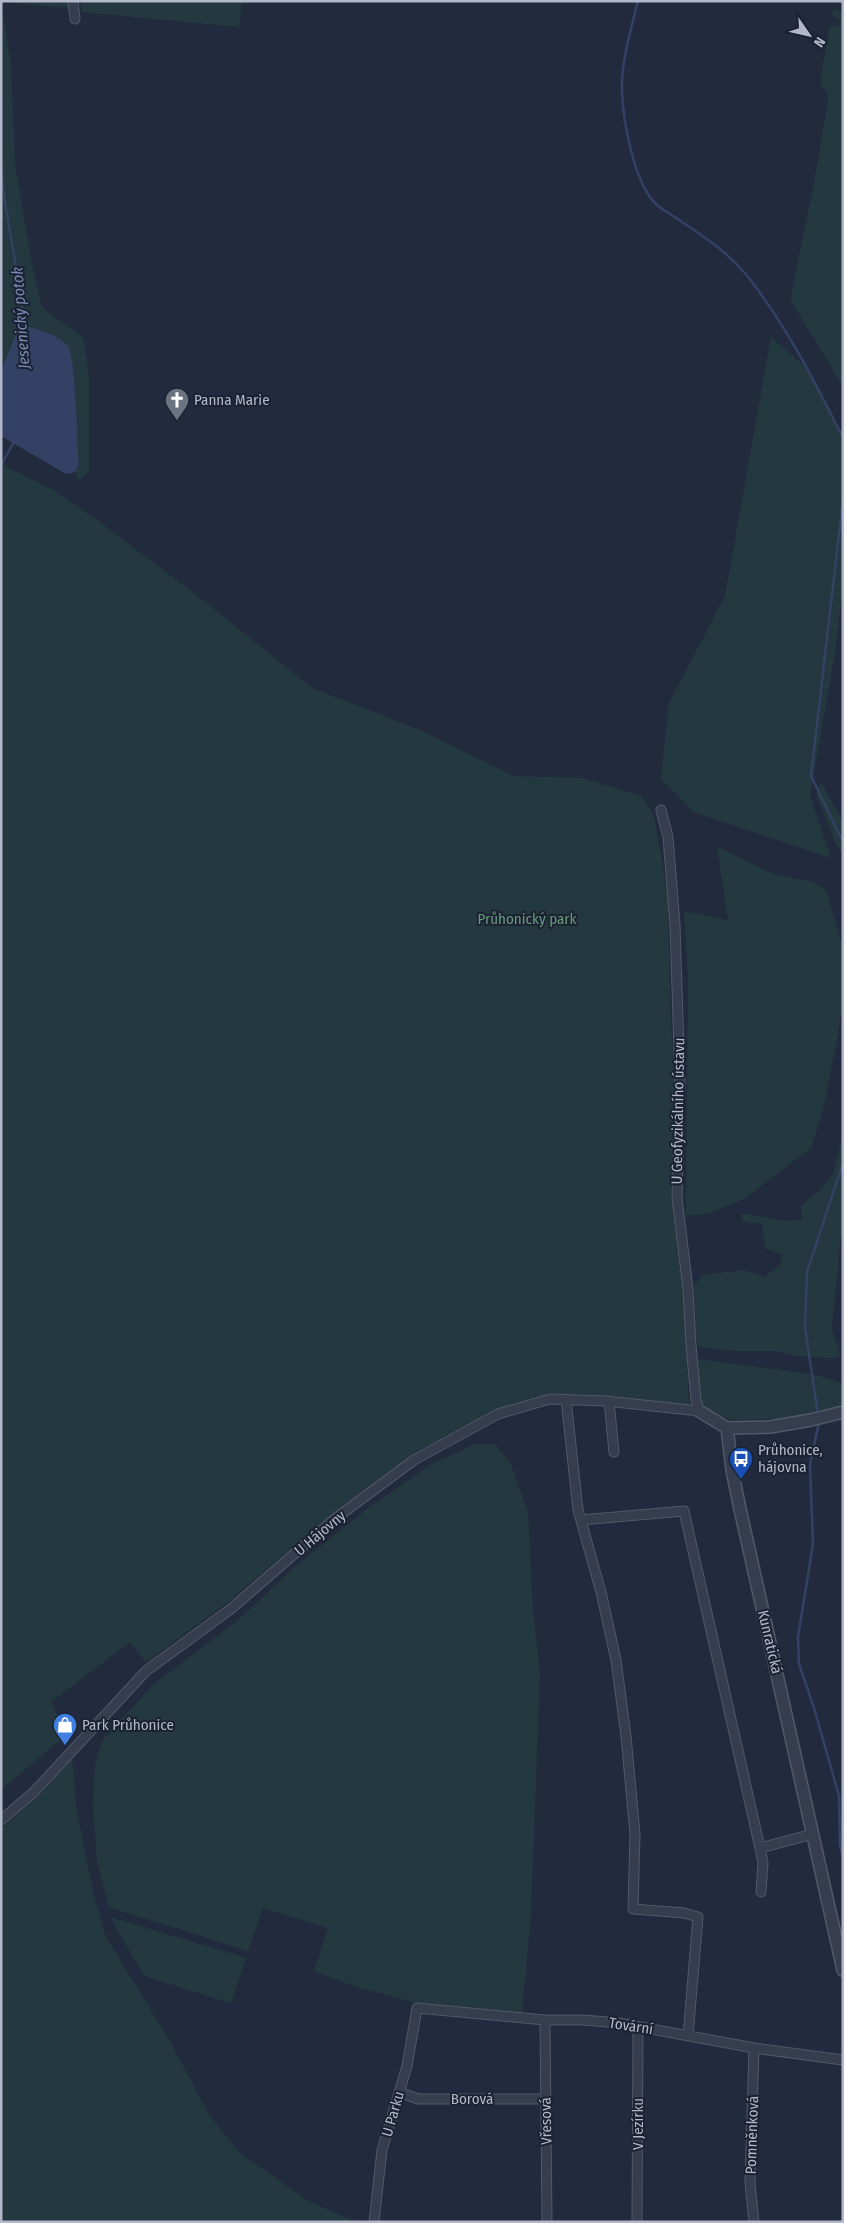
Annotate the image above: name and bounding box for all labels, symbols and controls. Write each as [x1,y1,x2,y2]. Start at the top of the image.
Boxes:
north arrow [784,10,834,60]
text: N [810,34,829,50]
water label: Jesenický potok [7,266,34,371]
church icon: Panna Marie [164,387,190,421]
place label: Panna Marie [194,391,270,409]
park label: Průhonický park [477,910,577,928]
street label: U Geofyzikálního ústavu [668,1037,688,1185]
place label: Průhonice, hájovna [758,1441,823,1476]
bus stop icon: Průhonice, hájovna [728,1446,754,1480]
street label: U Hájovny [291,1506,350,1560]
street label: Kunratická [754,1608,786,1676]
shop icon: Park Průhonice [52,1712,78,1746]
place label: Park Průhonice [82,1716,174,1734]
street label: Tovární [608,2014,655,2038]
street label: U Parku [378,2089,408,2139]
street label: Borová [451,2090,493,2108]
street label: Pomněnková [742,2095,762,2175]
street label: Vřesová [537,2097,555,2145]
street label: V Jezírku [629,2098,647,2150]

